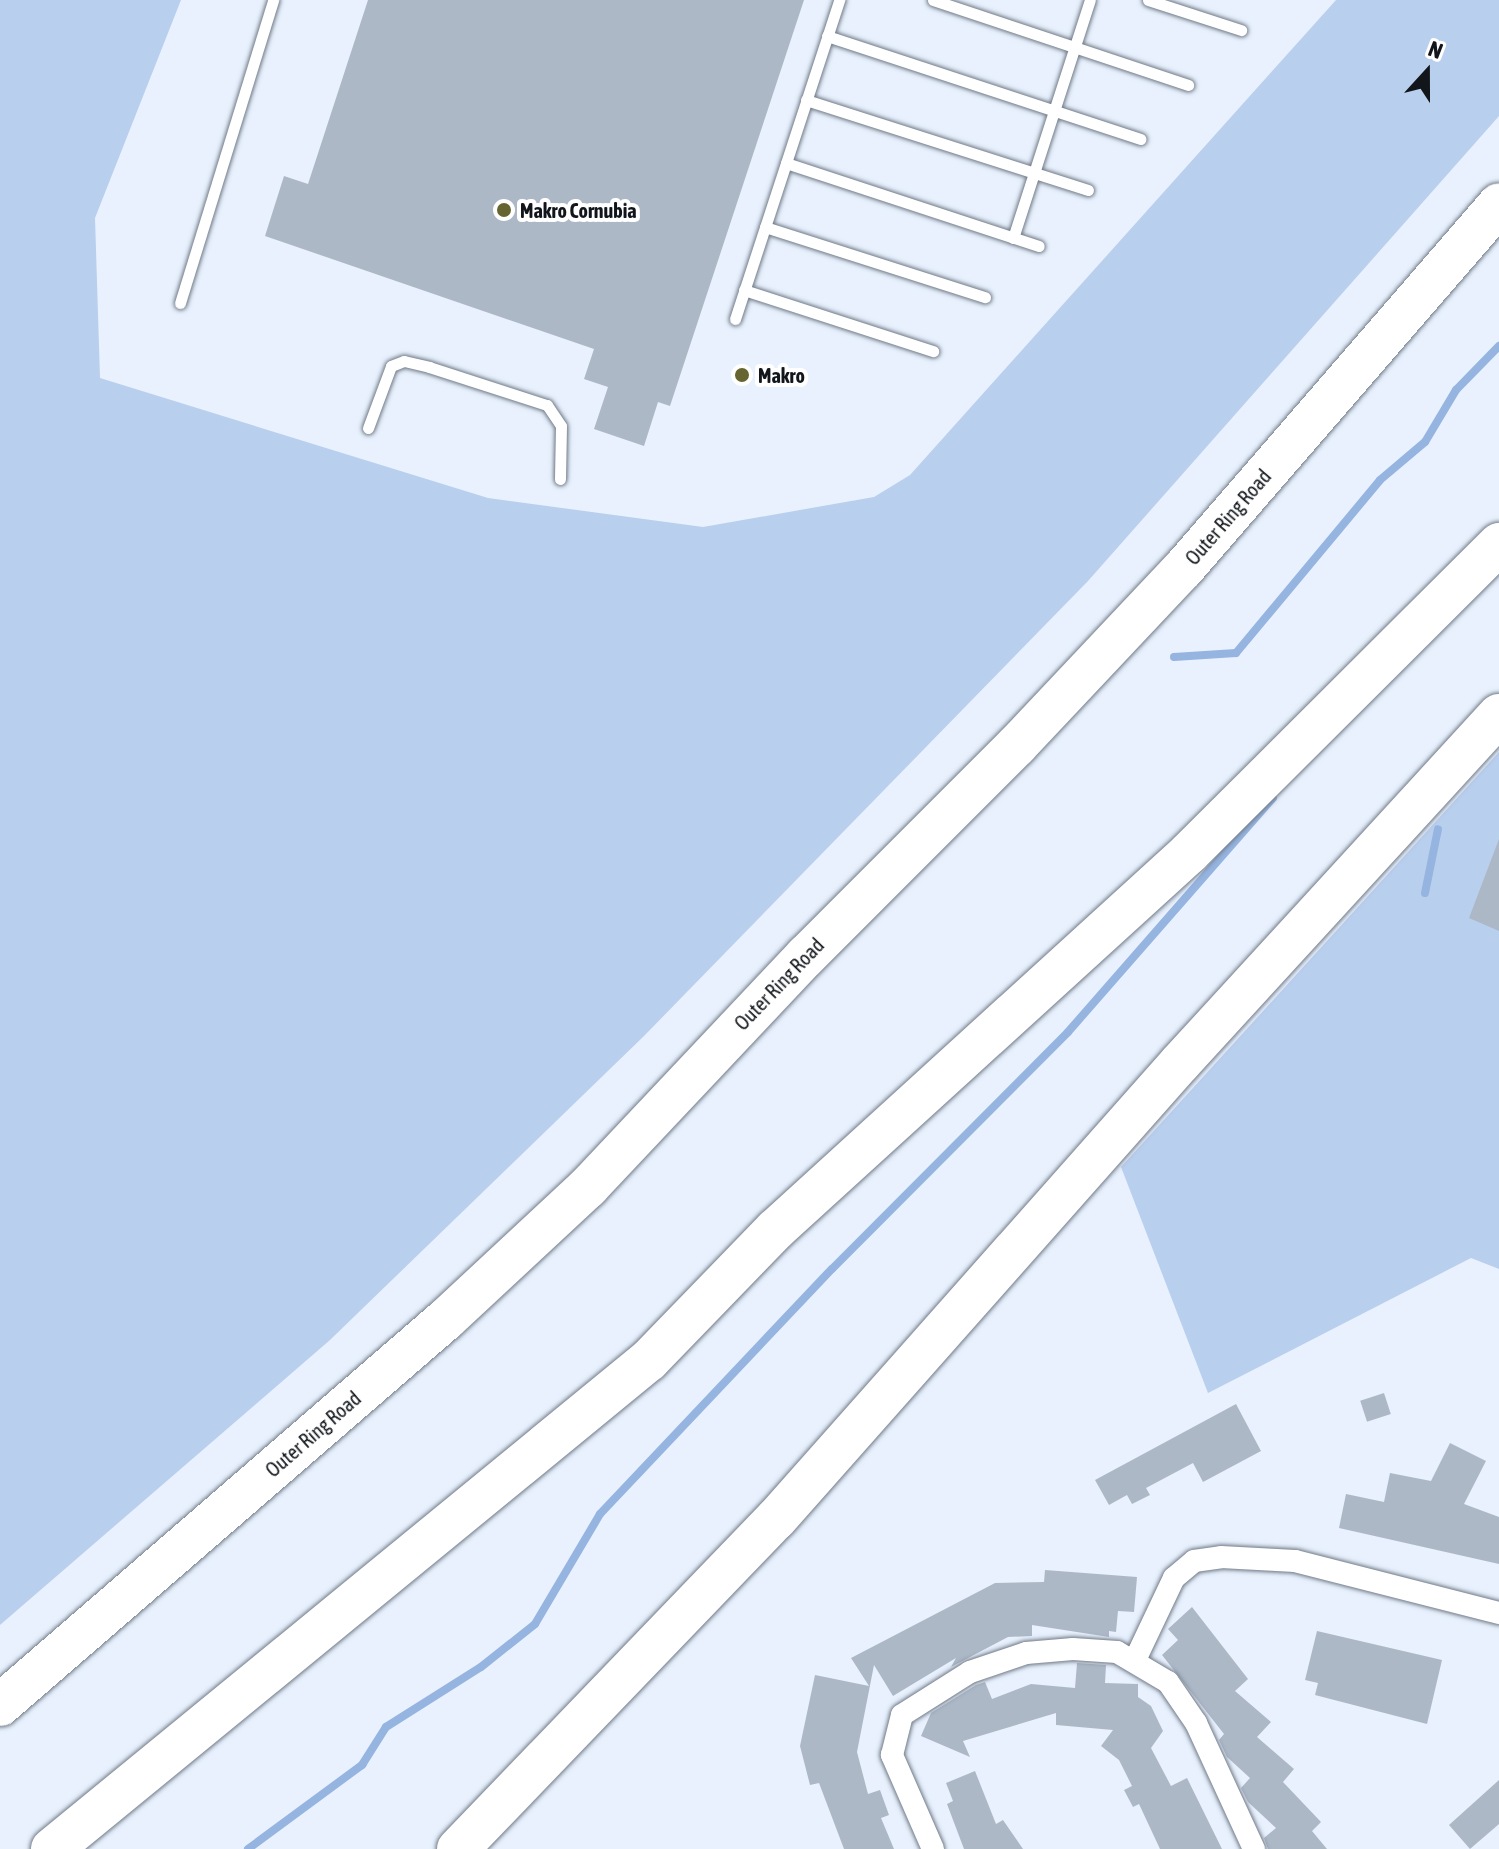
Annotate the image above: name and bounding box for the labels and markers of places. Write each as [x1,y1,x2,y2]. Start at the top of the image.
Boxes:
place label: Makro Cornubia [520,198,637,222]
marker: Makro Cornubia [495,201,513,219]
place label: Makro [758,363,805,387]
marker: Makro [733,366,751,384]

